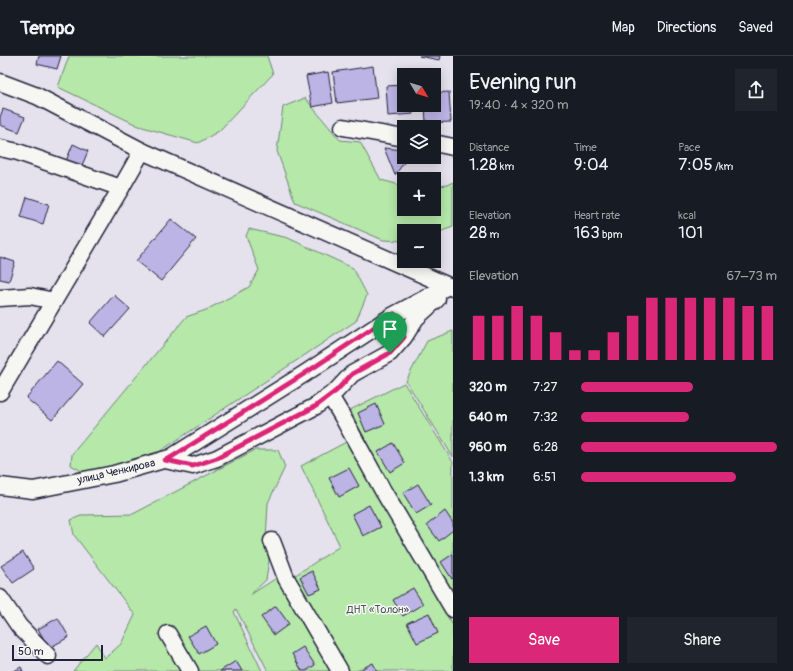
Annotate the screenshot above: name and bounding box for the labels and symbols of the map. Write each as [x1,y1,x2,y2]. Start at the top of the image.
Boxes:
north arrow [397,68,441,112]
pin [373,312,407,353]
street label: улица Ченкирова [75,456,156,487]
park label: ДНТ «Толон» [346,603,410,616]
scale bar [12,643,103,662]

